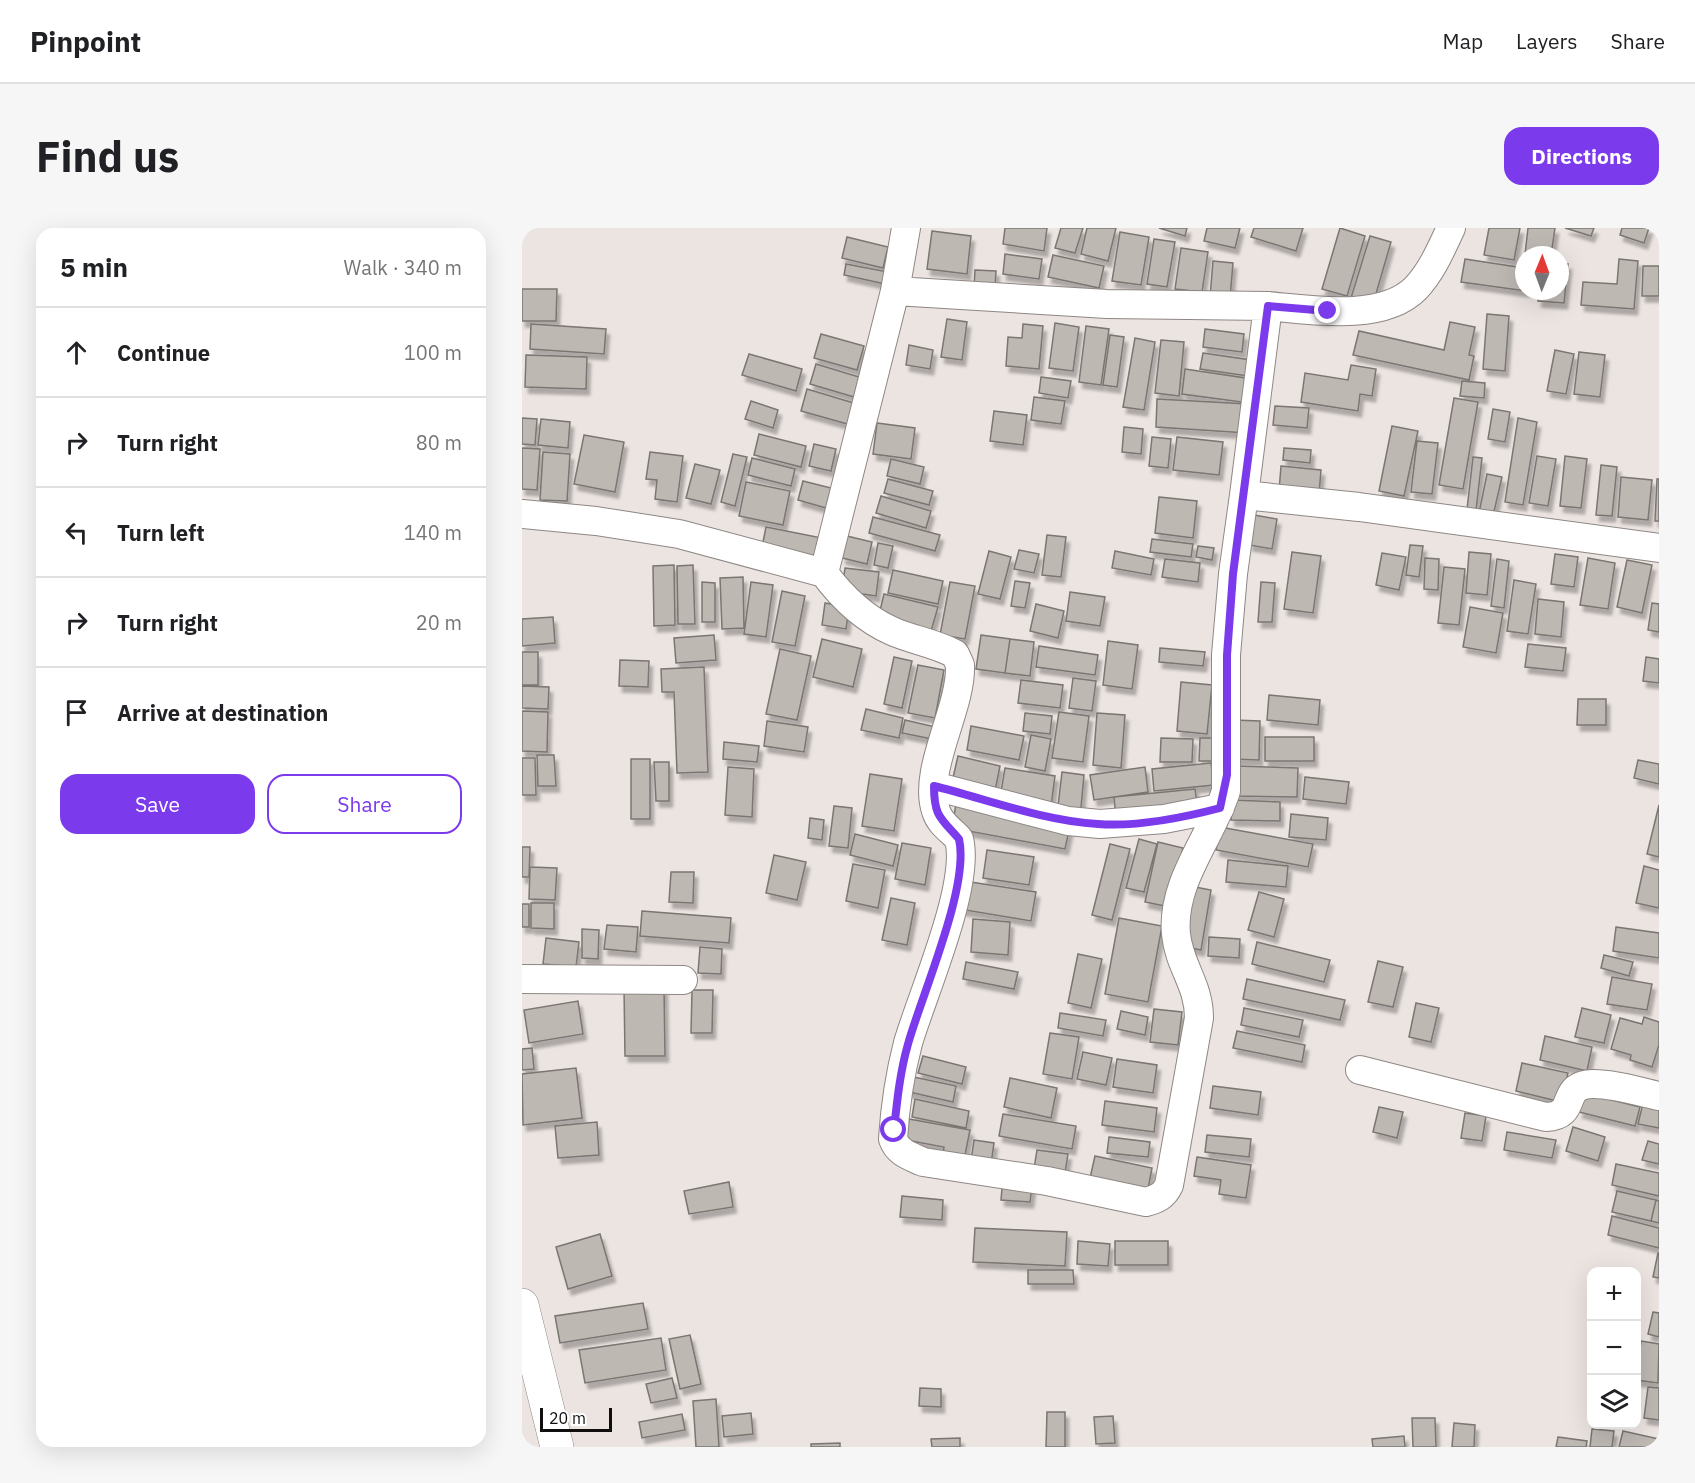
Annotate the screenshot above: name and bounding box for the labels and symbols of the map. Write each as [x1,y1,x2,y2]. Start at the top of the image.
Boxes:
north arrow [1515,246,1569,300]
route end [1314,297,1340,323]
route start [880,1116,906,1142]
scale bar [540,1405,612,1432]

